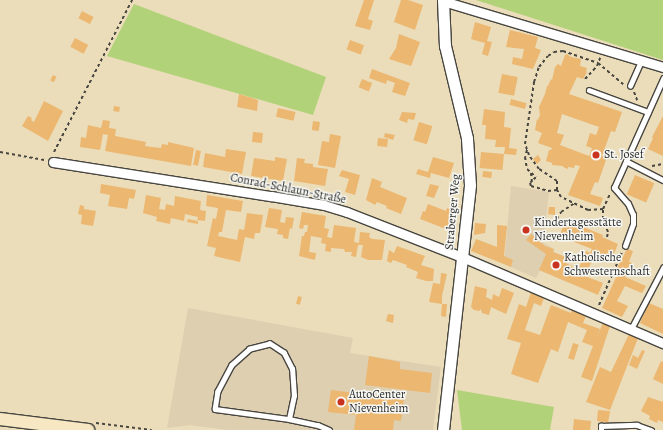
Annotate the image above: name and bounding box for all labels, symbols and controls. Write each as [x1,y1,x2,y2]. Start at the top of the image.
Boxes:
place label: St. Josef [604,148,644,162]
marker: St. Josef [591,150,601,160]
street label: Conrad-Schlaun-Straße [229,171,347,207]
street label: Straberger Weg [442,173,464,251]
place label: Kindertagesstätte Nievenheim [534,216,621,244]
marker: Kindertagesstätte Nievenheim [521,225,531,235]
place label: Katholische Schwesternschaft [564,251,650,279]
marker: Katholische Schwesternschaft [551,260,561,270]
place label: AutoCenter Nievenheim [349,388,409,416]
marker: AutoCenter Nievenheim [336,397,346,407]

